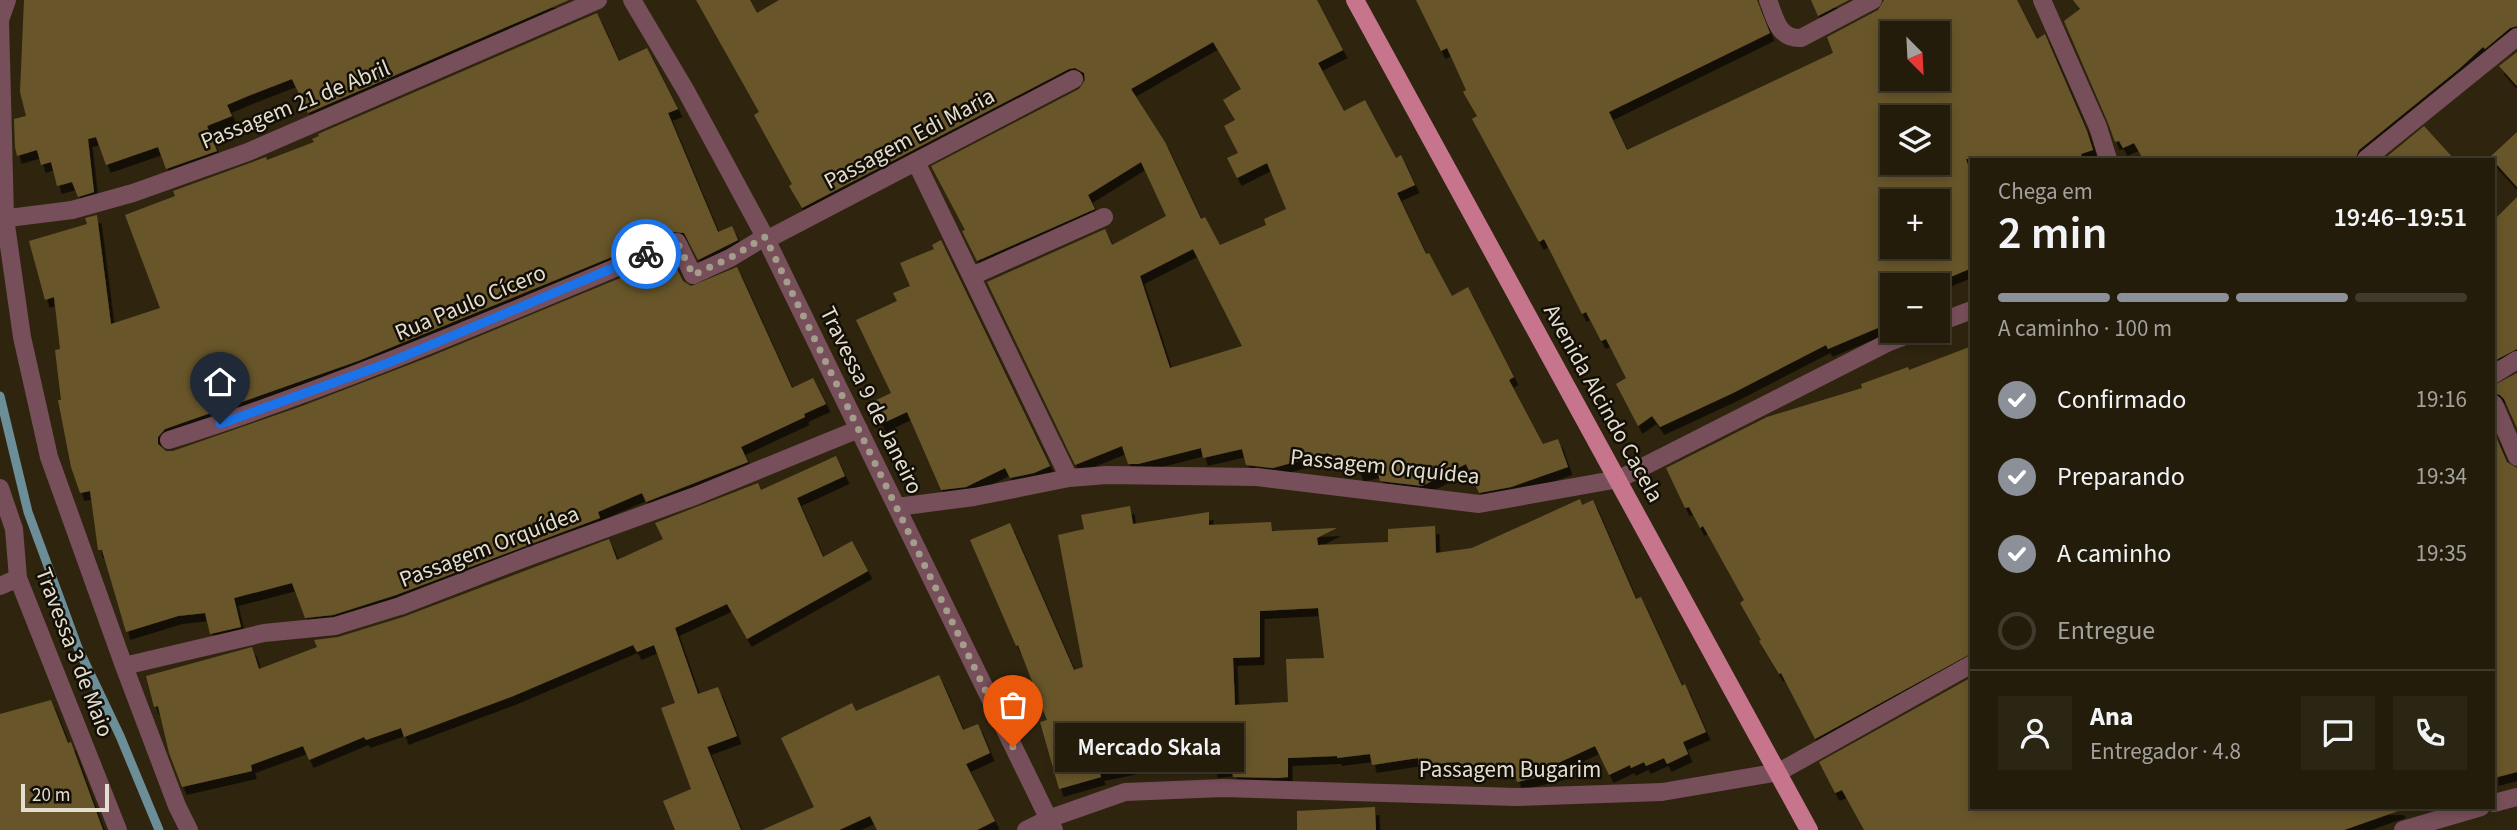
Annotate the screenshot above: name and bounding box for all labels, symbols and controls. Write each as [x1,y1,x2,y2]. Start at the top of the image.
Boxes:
north arrow [1880,21,1950,91]
map controls [1880,21,1950,343]
street label: Passagem 21 de Abril [195,51,395,158]
street label: Passagem Edi Maria [818,79,1001,197]
button: layers [1880,105,1950,175]
text: Chega em [1998,175,2093,208]
button: + [1880,189,1950,259]
text: 19:46–19:51 [2334,199,2467,236]
text: 2 min [1998,201,2107,266]
courier [611,219,681,289]
icon: bike [627,235,665,273]
street label: Rua Paulo Cícero [390,256,551,349]
button: − [1880,273,1950,343]
street label: Avenida Alcindo Cacela [1535,298,1672,508]
street label: Travessa 9 de Janeiro [812,301,931,500]
text: A caminho · 100 m [1998,312,2172,345]
pin [190,352,250,424]
icon: home [201,363,239,401]
icon: check [1998,381,2036,419]
text: Confirmado [2057,381,2186,418]
text: 19:16 [2416,383,2467,416]
street label: Passagem Orquídea [1289,440,1481,493]
icon: check [1998,458,2036,496]
text: Preparando [2057,458,2185,495]
text: 19:34 [2416,460,2467,493]
street label: Passagem Orquídea [394,497,584,596]
icon: check [1998,535,2036,573]
text: A caminho [2057,535,2171,572]
text: 19:35 [2416,537,2467,570]
street label: Travessa 3 de Maio [27,563,122,742]
text: Entregue [2057,612,2155,649]
pin [983,675,1043,747]
icon: bag [994,686,1032,724]
button: person [1998,696,2072,770]
button: chat [2301,696,2375,770]
button: phone [2393,696,2467,770]
text: Ana [2090,698,2133,735]
callout: Mercado Skala [1055,722,1244,772]
text: Mercado Skala [1078,731,1221,764]
text: Entregador · 4.8 [2090,735,2241,768]
street label: Passagem Bugarim [1419,753,1601,786]
scale bar [21,781,108,813]
text: 20 m [32,782,70,809]

